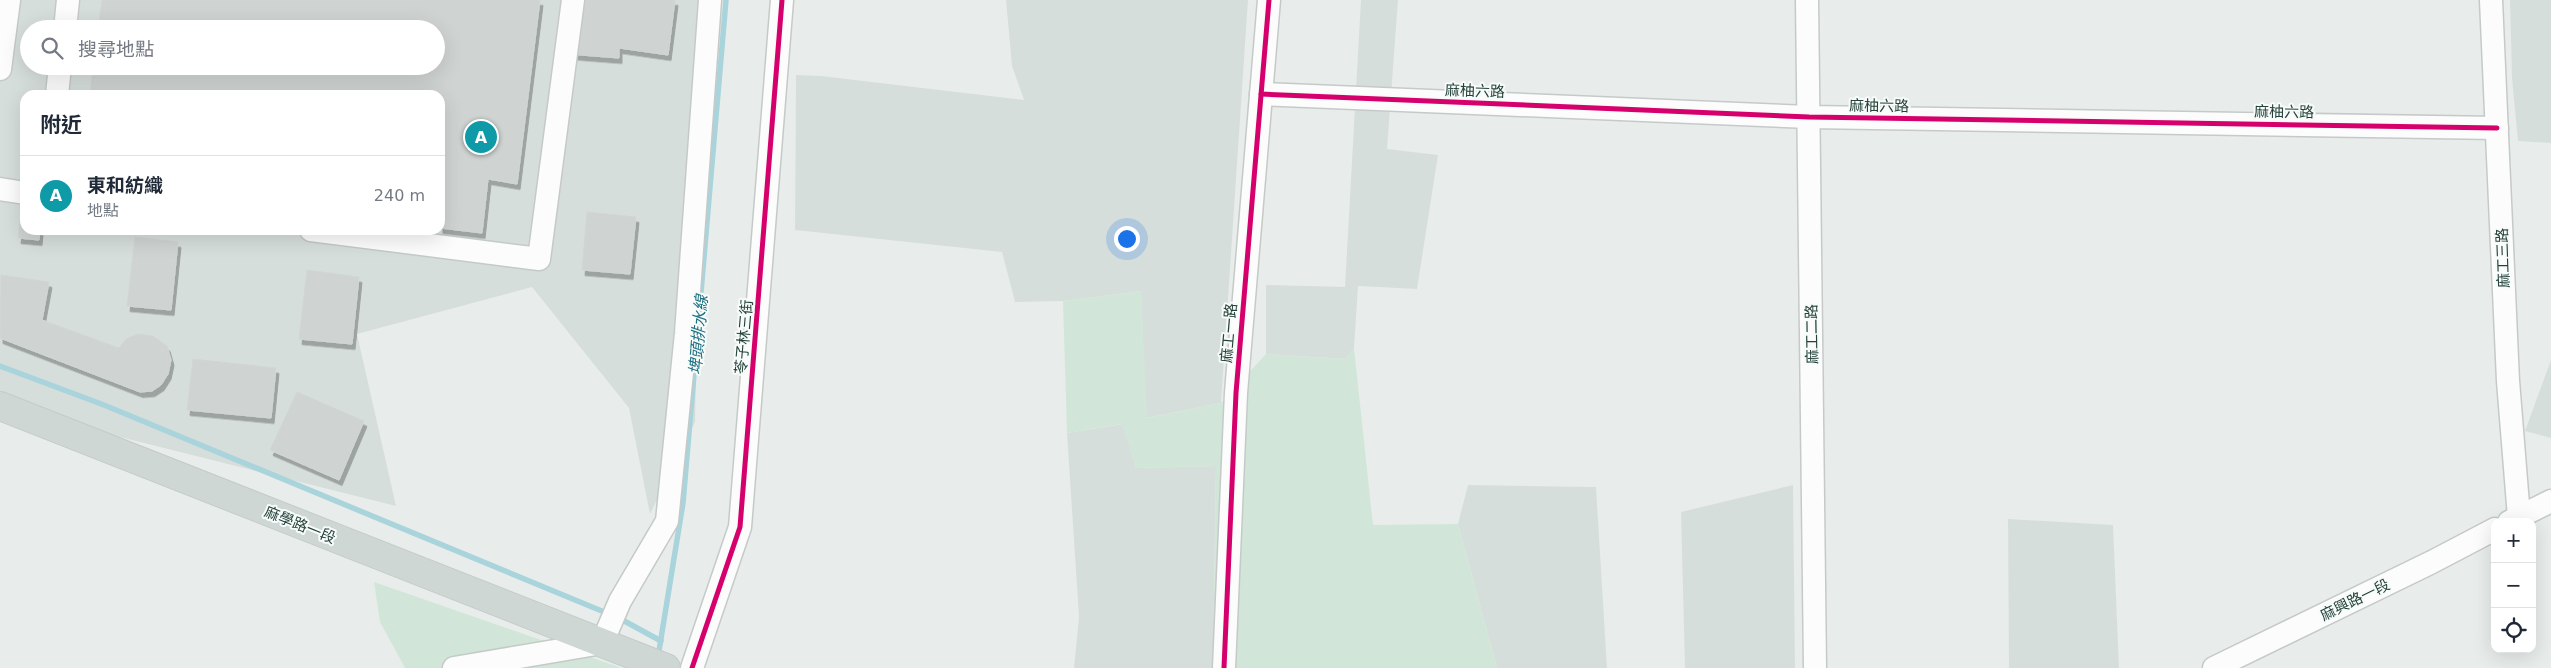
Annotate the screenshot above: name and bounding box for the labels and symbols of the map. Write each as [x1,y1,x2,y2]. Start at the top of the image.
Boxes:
street label: 麻柚六路 [1445,81,1505,101]
street label: 麻柚六路 [1849,96,1909,116]
street label: 麻柚六路 [2254,102,2314,122]
pin: A [465,118,497,156]
your location [1114,226,1140,252]
street label: 麻工三路 [2493,228,2513,288]
water label: 埤頭排水線 [686,292,712,376]
street label: 苓子林三街 [732,299,756,375]
street label: 麻工一路 [1217,302,1241,364]
street label: 麻工二路 [1802,304,1822,364]
street label: 麻學路一段 [262,503,338,547]
street label: 麻興路一段 [2317,575,2393,625]

